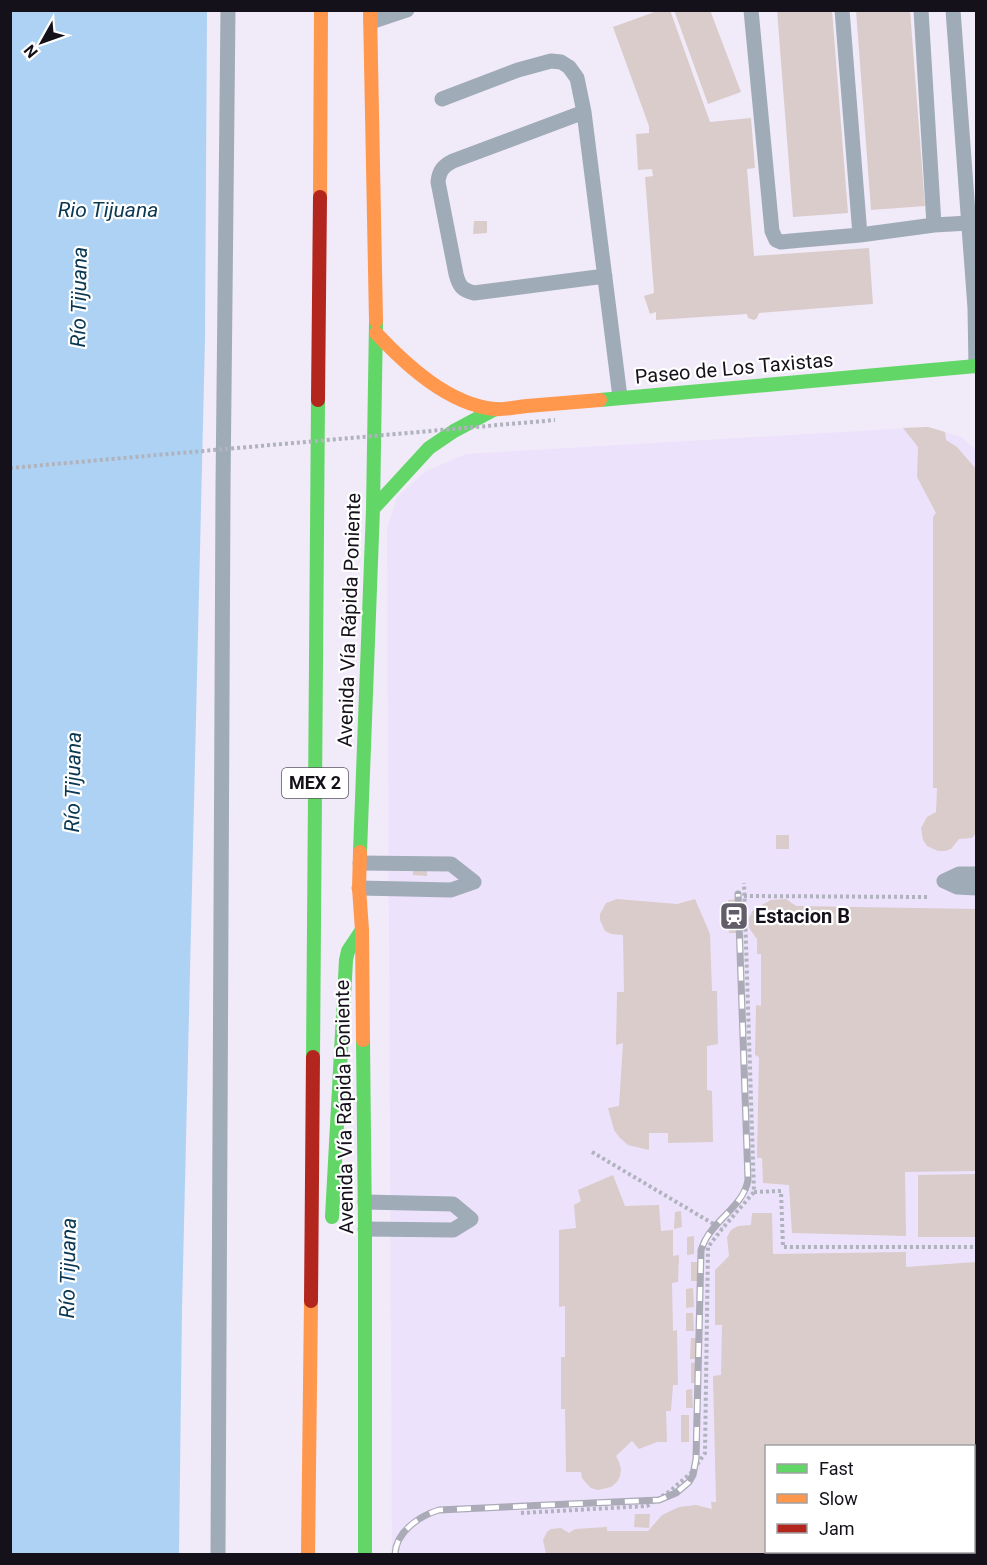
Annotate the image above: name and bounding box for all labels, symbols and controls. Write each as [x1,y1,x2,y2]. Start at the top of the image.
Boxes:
north arrow [12,12,72,72]
text: N [20,41,42,62]
water label: Rio Tijuana [58,198,158,222]
water label: Río Tijuana [66,247,92,347]
street label: Paseo de Los Taxistas [634,347,834,389]
street label: Avenida Vía Rápida Poniente [333,493,365,747]
water label: Río Tijuana [60,732,86,832]
road number: MEX 2 [282,768,348,798]
station icon: Estacion B [718,900,750,932]
place label: Estacion B [755,904,850,928]
street label: Avenida Vía Rápida Poniente [330,980,358,1234]
water label: Río Tijuana [55,1218,81,1318]
legend [765,1445,975,1553]
text: Fast [819,1458,854,1479]
text: Slow [819,1488,858,1509]
text: Jam [819,1518,855,1539]

